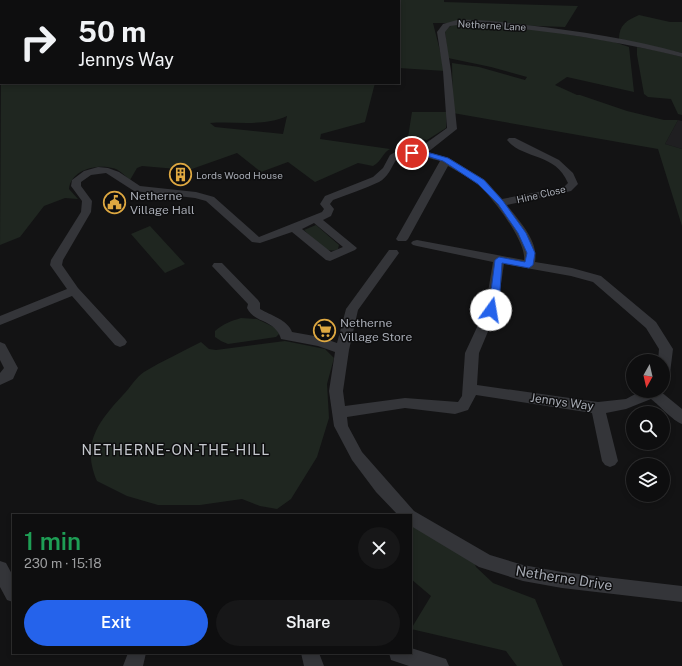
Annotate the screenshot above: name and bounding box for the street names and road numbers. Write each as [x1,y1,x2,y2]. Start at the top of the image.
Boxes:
street label: Netherne Lane [457,17,527,33]
street label: Hine Close [515,182,567,205]
street label: Jennys Way [529,391,595,413]
street label: Netherne Drive [514,562,614,594]

